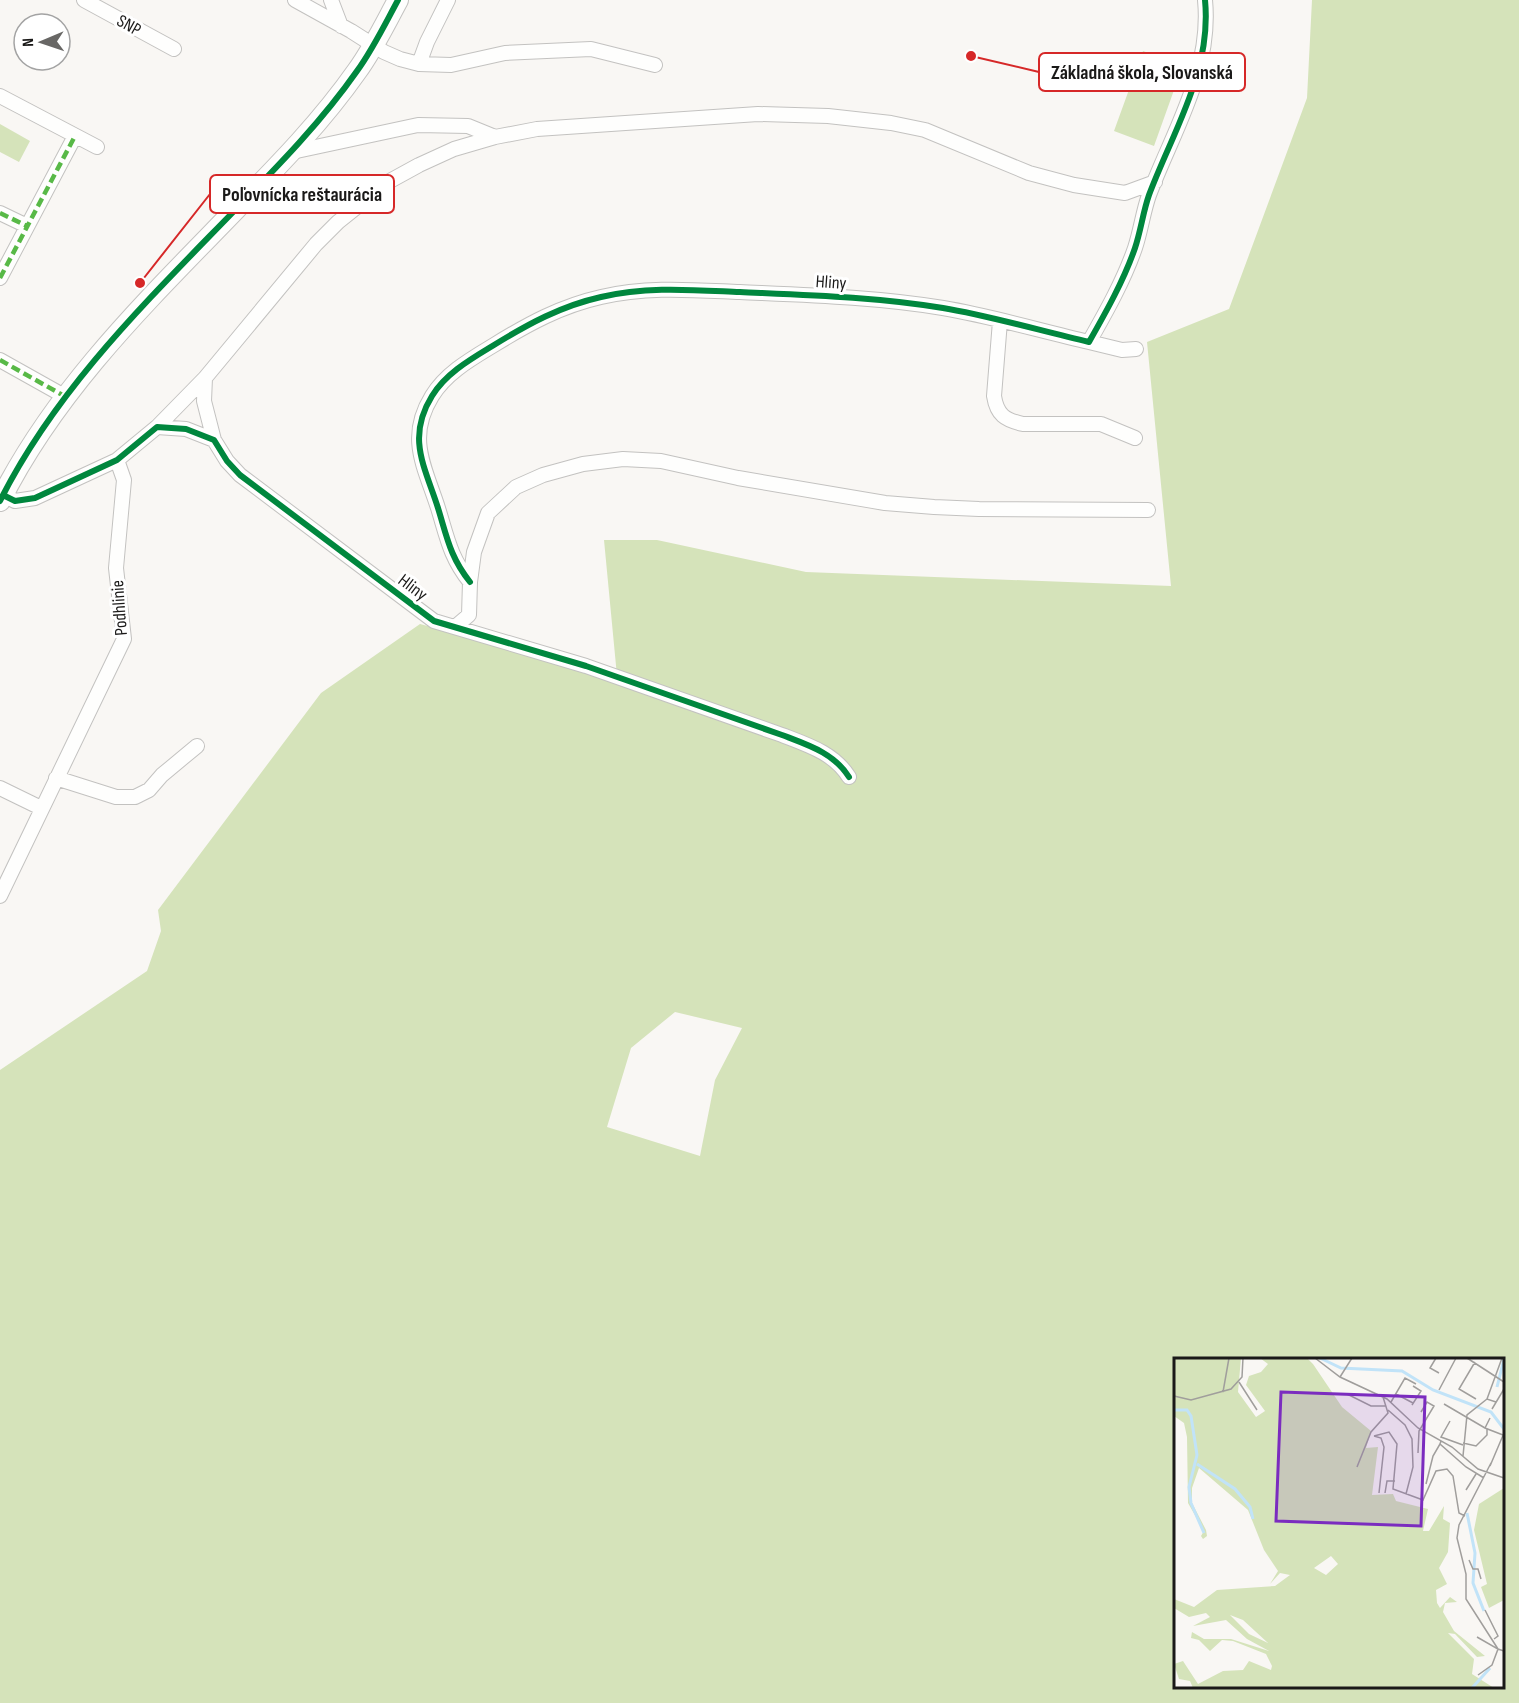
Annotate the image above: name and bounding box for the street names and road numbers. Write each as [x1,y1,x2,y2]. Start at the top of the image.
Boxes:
street label: SNP [113,10,145,41]
street label: Hliny [815,271,847,294]
street label: Hliny [394,570,431,605]
street label: Podhlinie [107,579,132,636]

